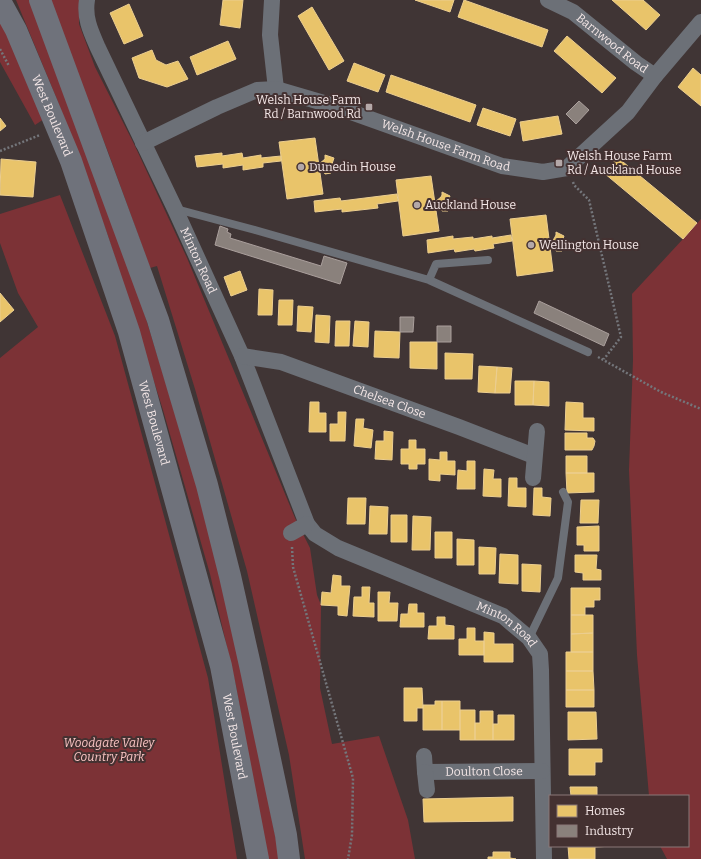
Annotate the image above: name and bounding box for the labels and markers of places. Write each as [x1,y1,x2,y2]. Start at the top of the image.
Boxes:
place label: Welsh House Farm Rd / Barnwood Rd [256,93,362,121]
marker: Welsh House Farm Rd / Barnwood Rd [364,102,374,112]
place label: Welsh House Farm Rd / Auckland House [567,149,681,177]
marker: Welsh House Farm Rd / Auckland House [554,158,564,168]
place label: Dunedin House [309,160,396,174]
marker: Dunedin House [296,162,306,172]
place label: Auckland House [425,198,516,212]
marker: Auckland House [412,200,422,210]
place label: Wellington House [539,238,639,252]
marker: Wellington House [526,240,536,250]

